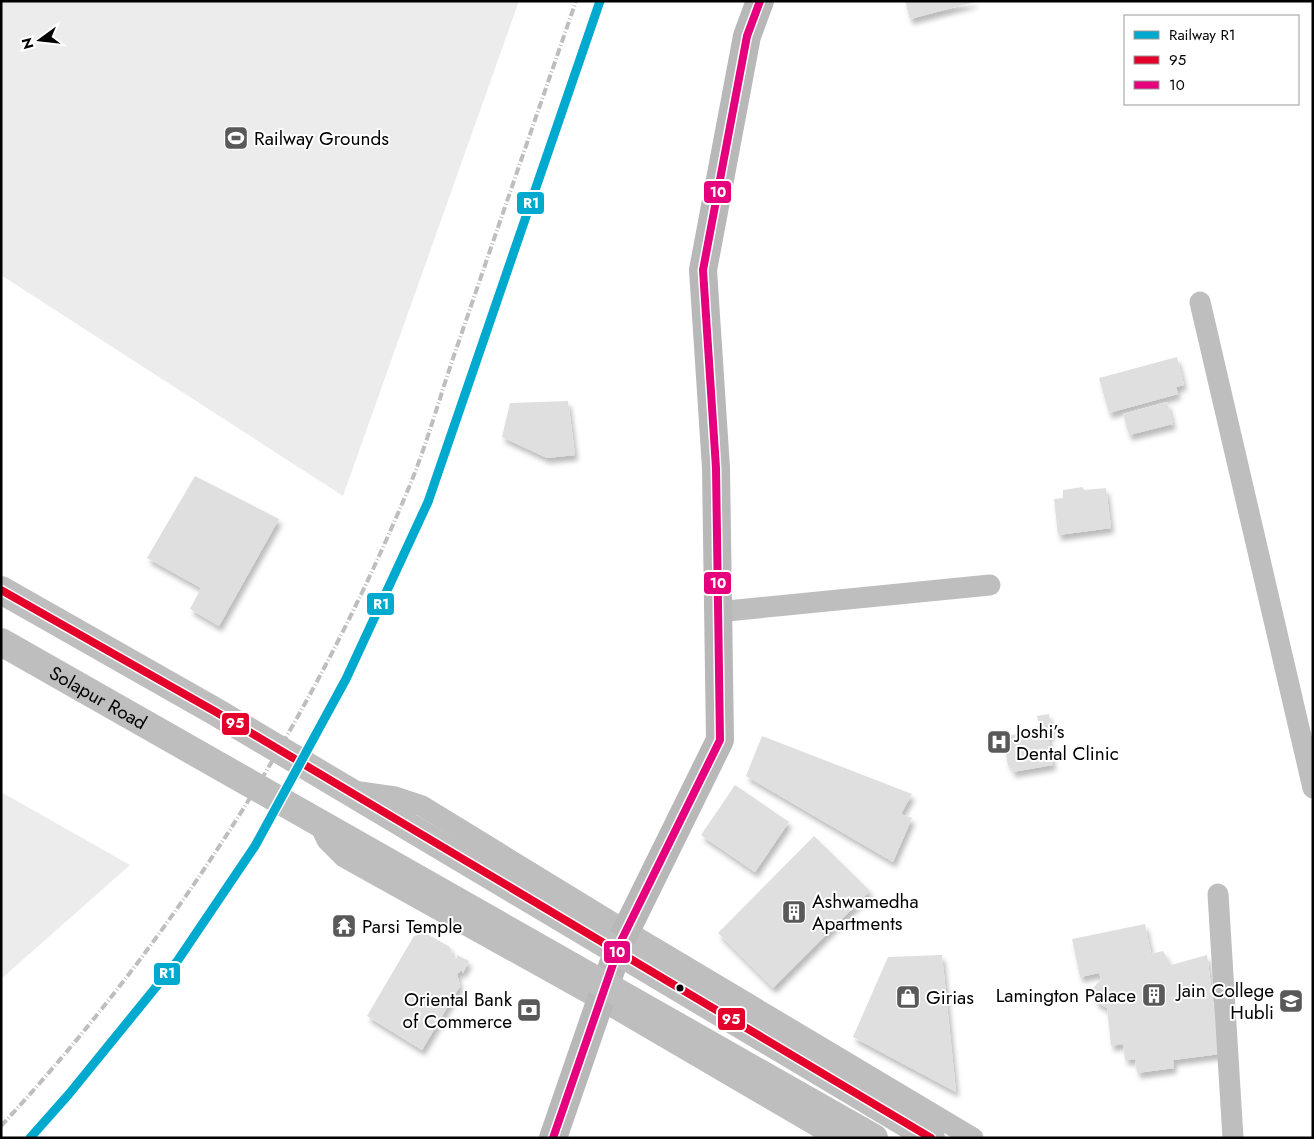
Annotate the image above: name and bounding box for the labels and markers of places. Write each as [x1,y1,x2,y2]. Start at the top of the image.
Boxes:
sports icon: Railway Grounds [223,125,249,151]
place label: Railway Grounds [254,125,389,152]
place label: Joshi’s Dental Clinic [1013,718,1119,767]
hospital icon: Joshi’s Dental Clinic [986,729,1012,755]
place label: Ashwamedha Apartments [812,888,919,937]
building icon: Ashwamedha Apartments [781,899,807,925]
temple icon: Parsi Temple [331,913,357,939]
place label: Parsi Temple [362,913,463,940]
place label: Jain College Hubli [1174,977,1274,1026]
place label: Lamington Palace [996,982,1136,1009]
building icon: Lamington Palace [1141,982,1167,1008]
unlabelled marker [675,983,685,993]
shop icon: Girias [895,984,921,1010]
place label: Girias [926,984,974,1011]
place label: Oriental Bank of Commerce [403,986,513,1035]
school or university icon: Jain College Hubli [1278,988,1304,1014]
bank icon: Oriental Bank of Commerce [516,997,542,1023]

